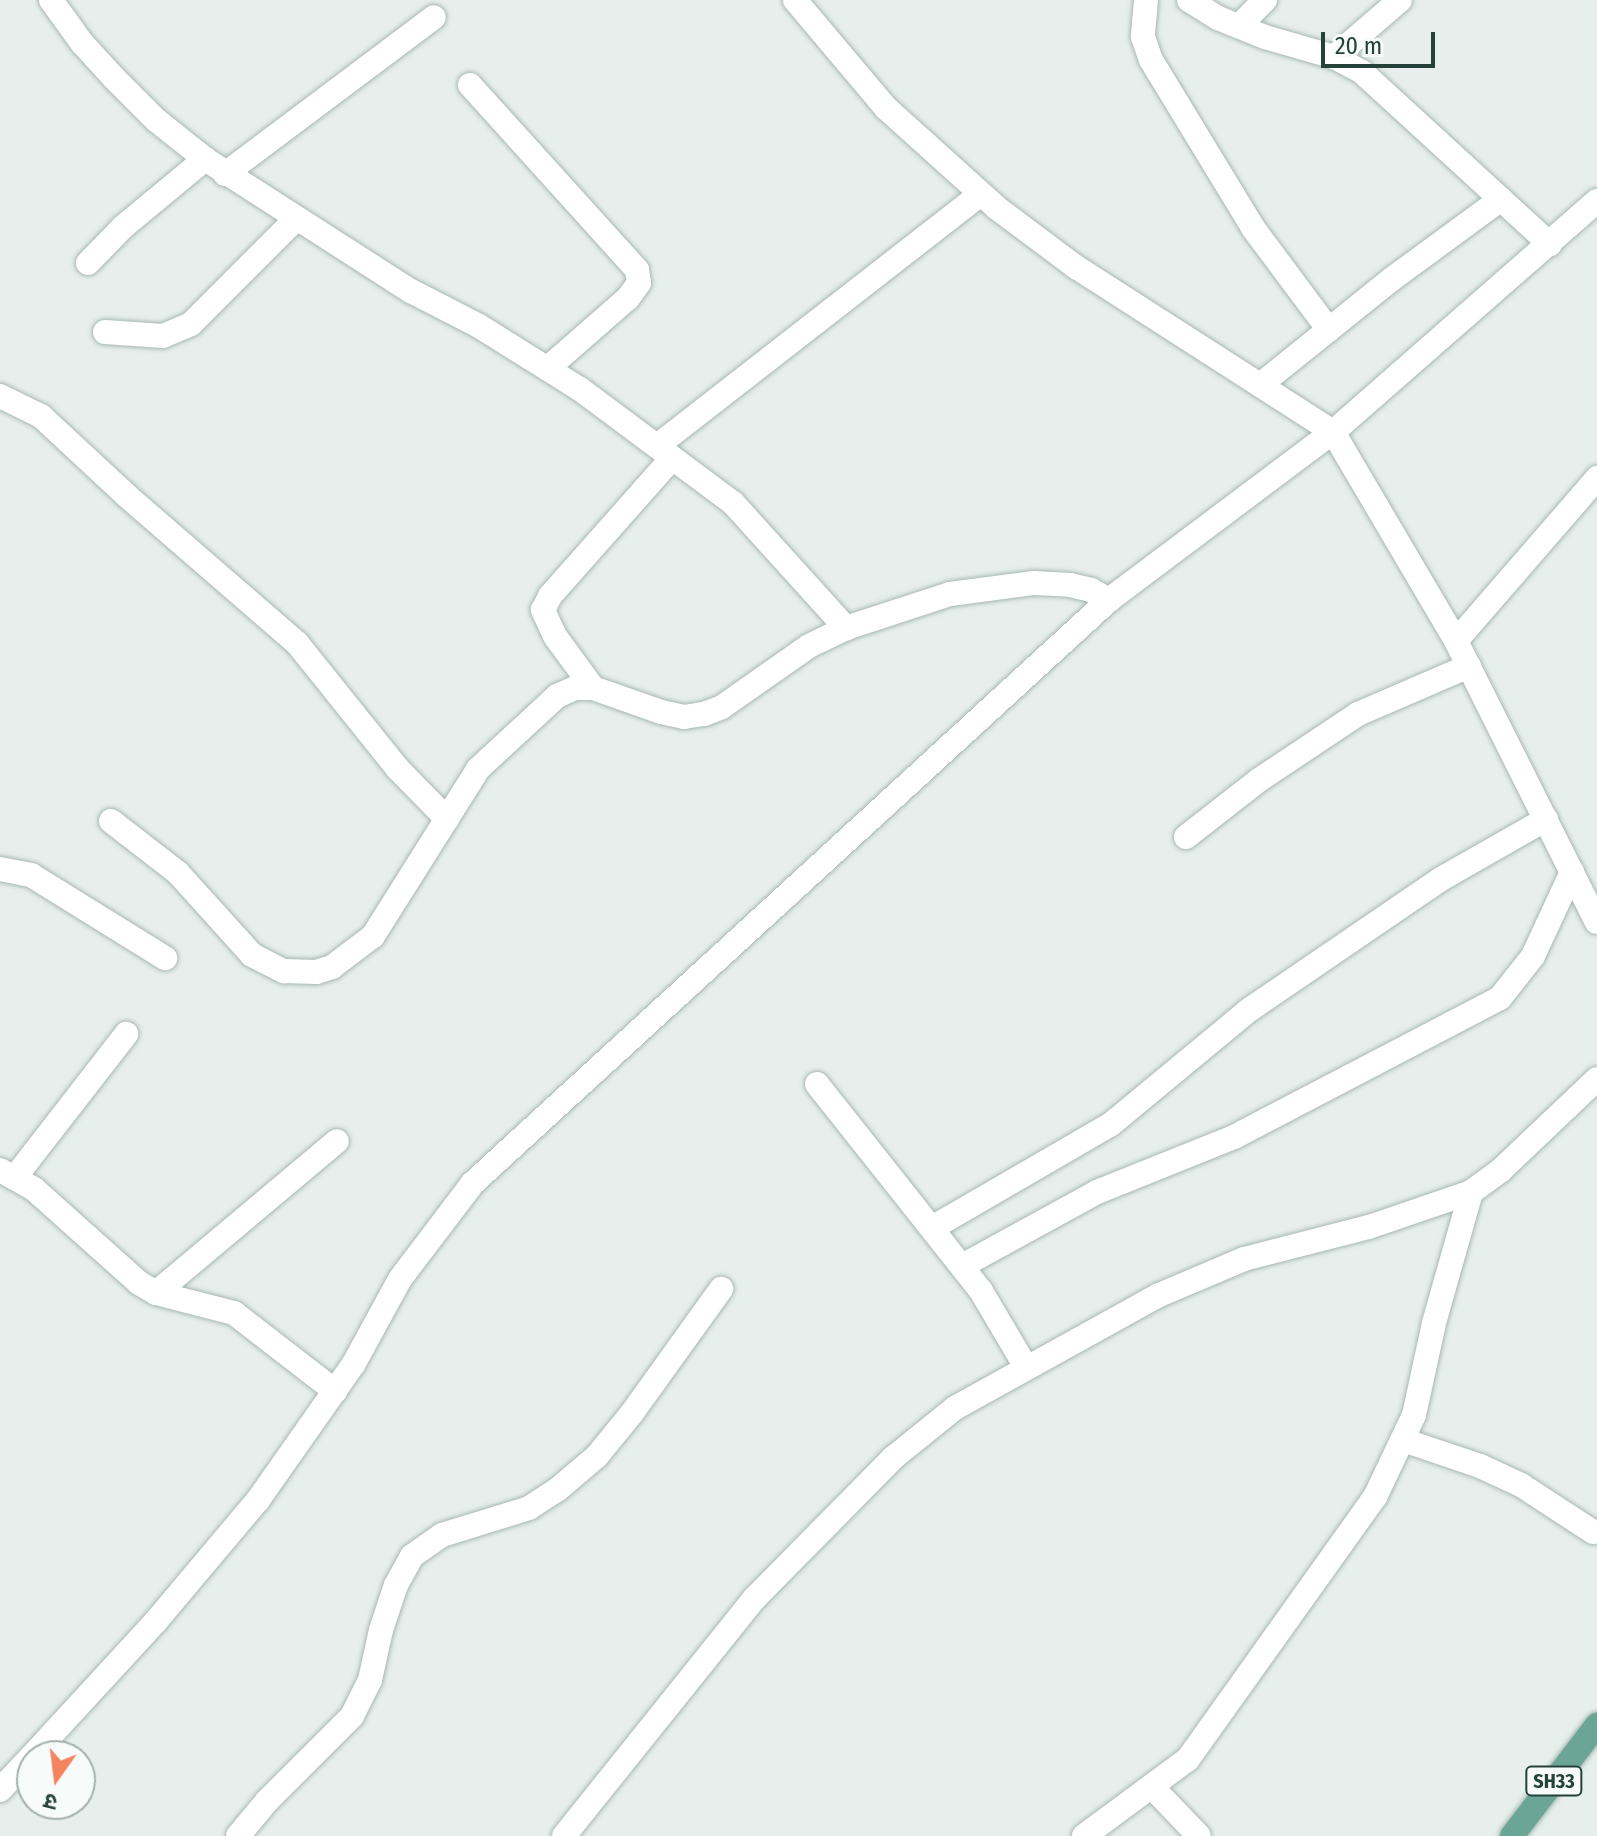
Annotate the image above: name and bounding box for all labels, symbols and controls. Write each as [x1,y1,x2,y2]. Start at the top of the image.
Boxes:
scale bar [1325,16,1439,66]
text: 20 m [1335,32,1382,60]
north arrow [16,1740,96,1820]
road number: SH33 [1524,1765,1584,1797]
text: उ [41,1787,60,1816]

